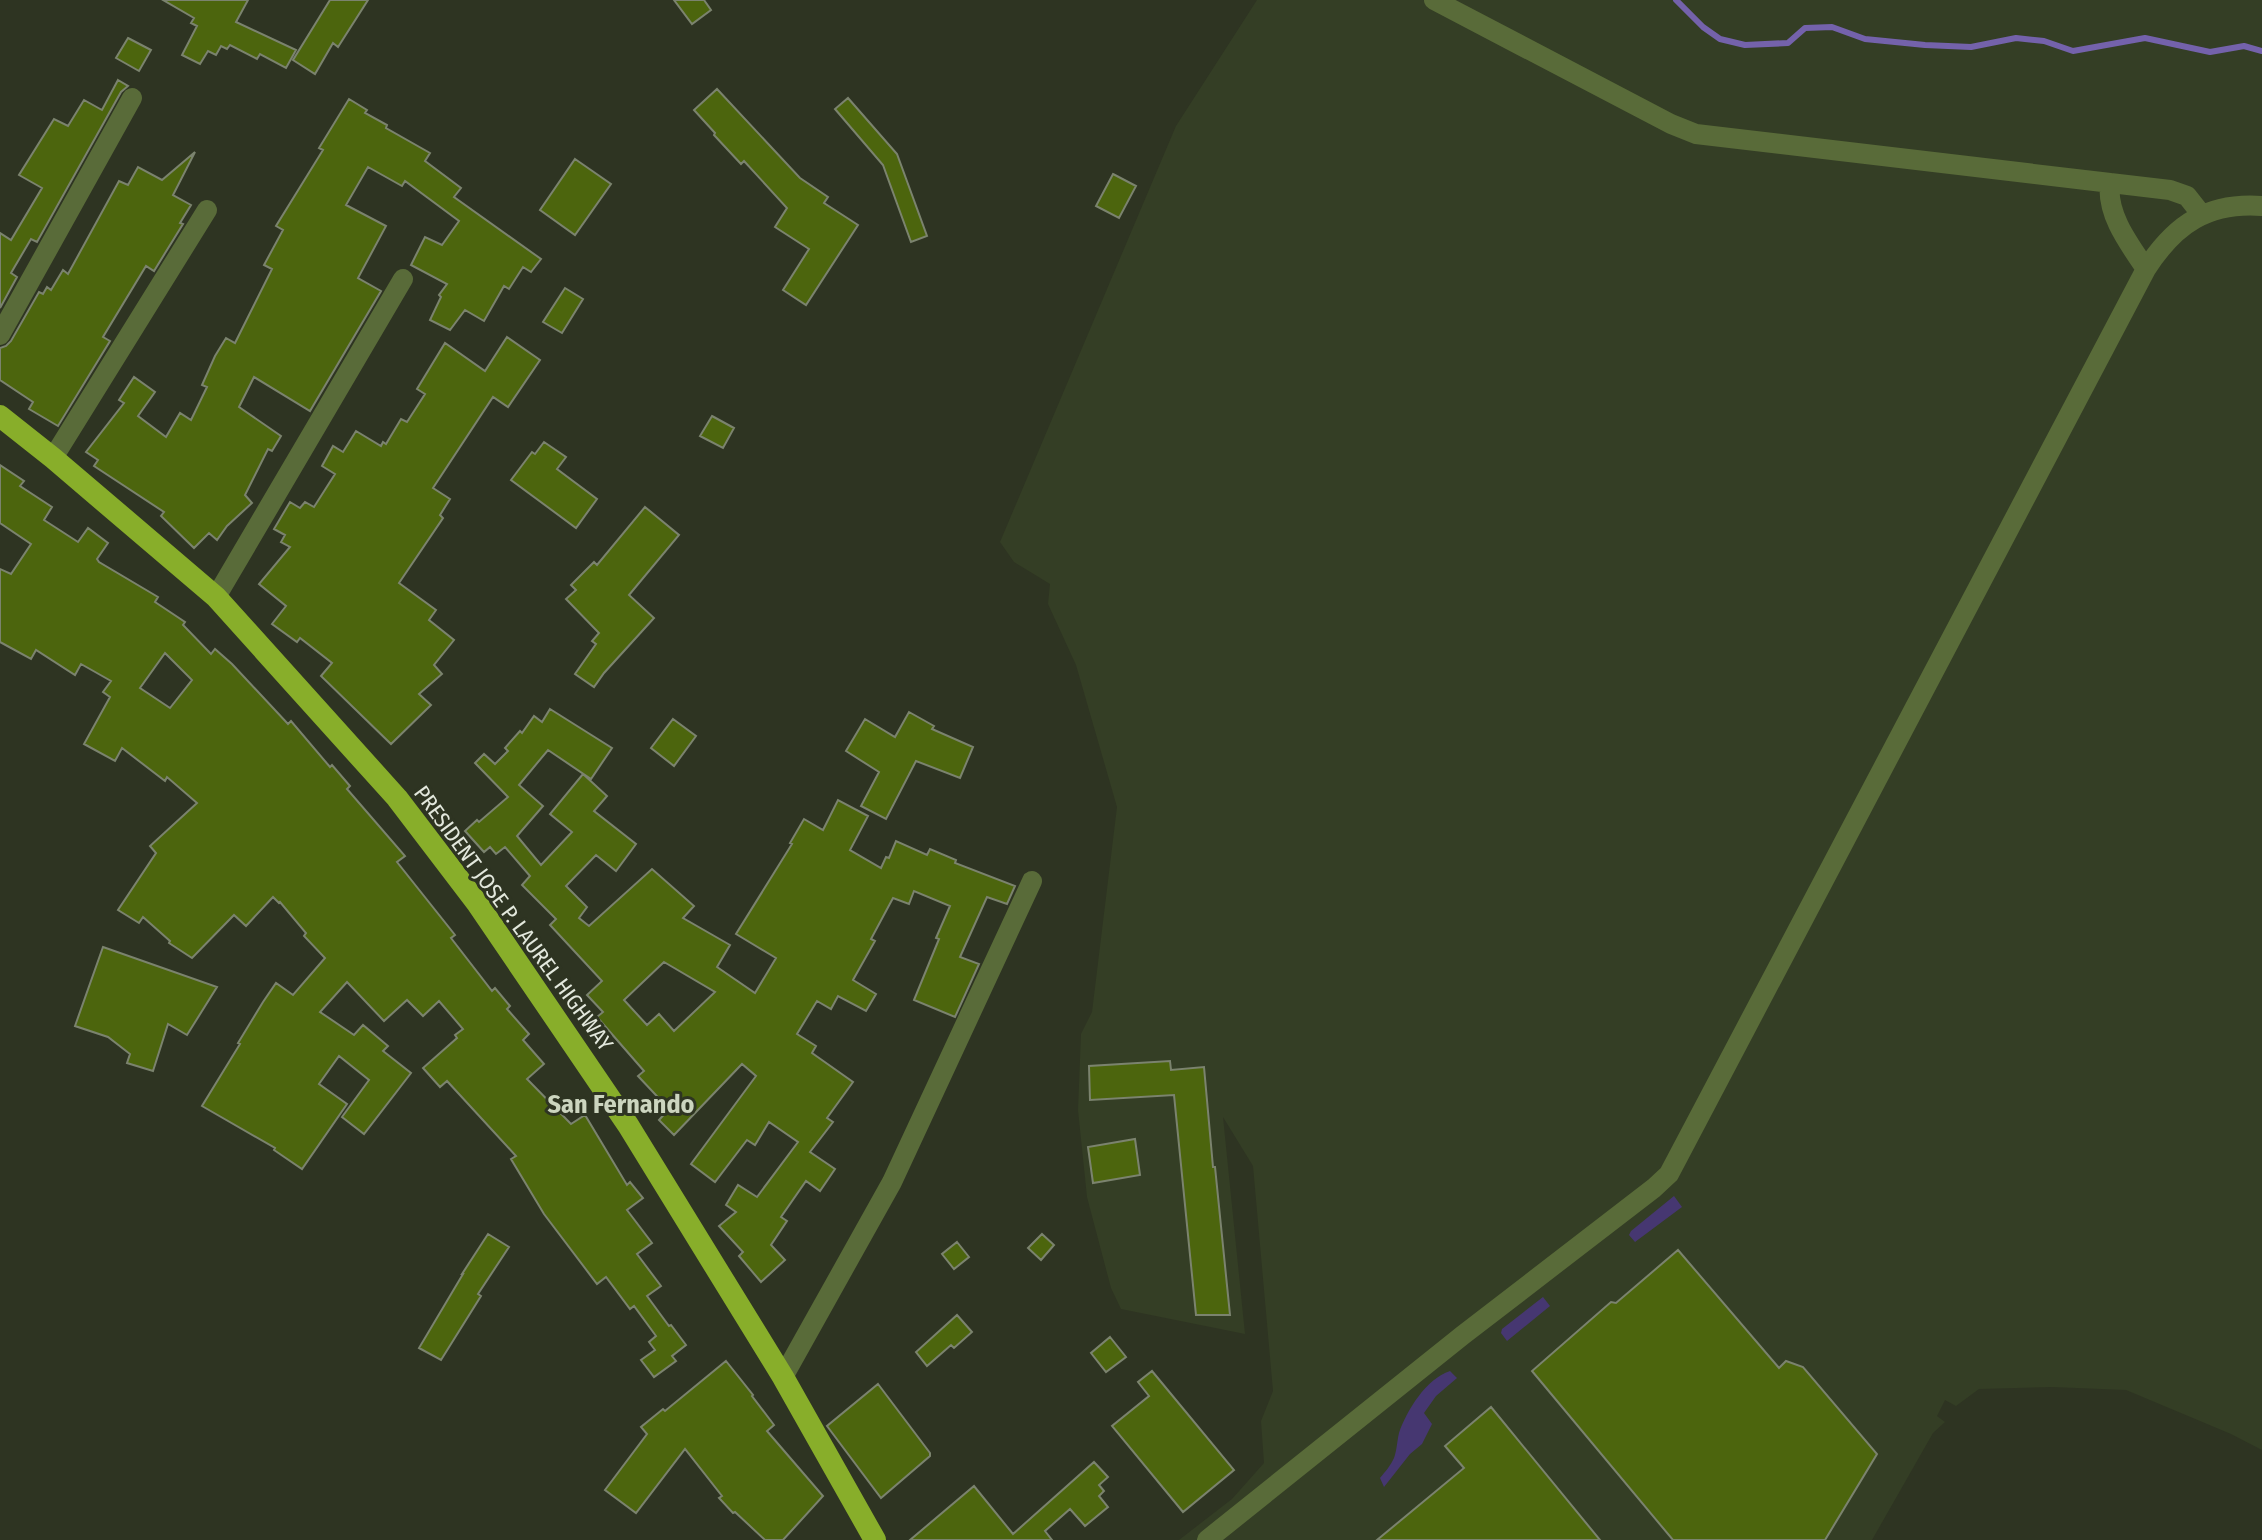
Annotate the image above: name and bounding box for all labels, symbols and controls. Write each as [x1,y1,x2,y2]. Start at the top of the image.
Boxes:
street label: PRESIDENT JOSE P. LAUREL HIGHWAY [408,780,619,1056]
district label: San Fernando [548,1089,695,1120]

